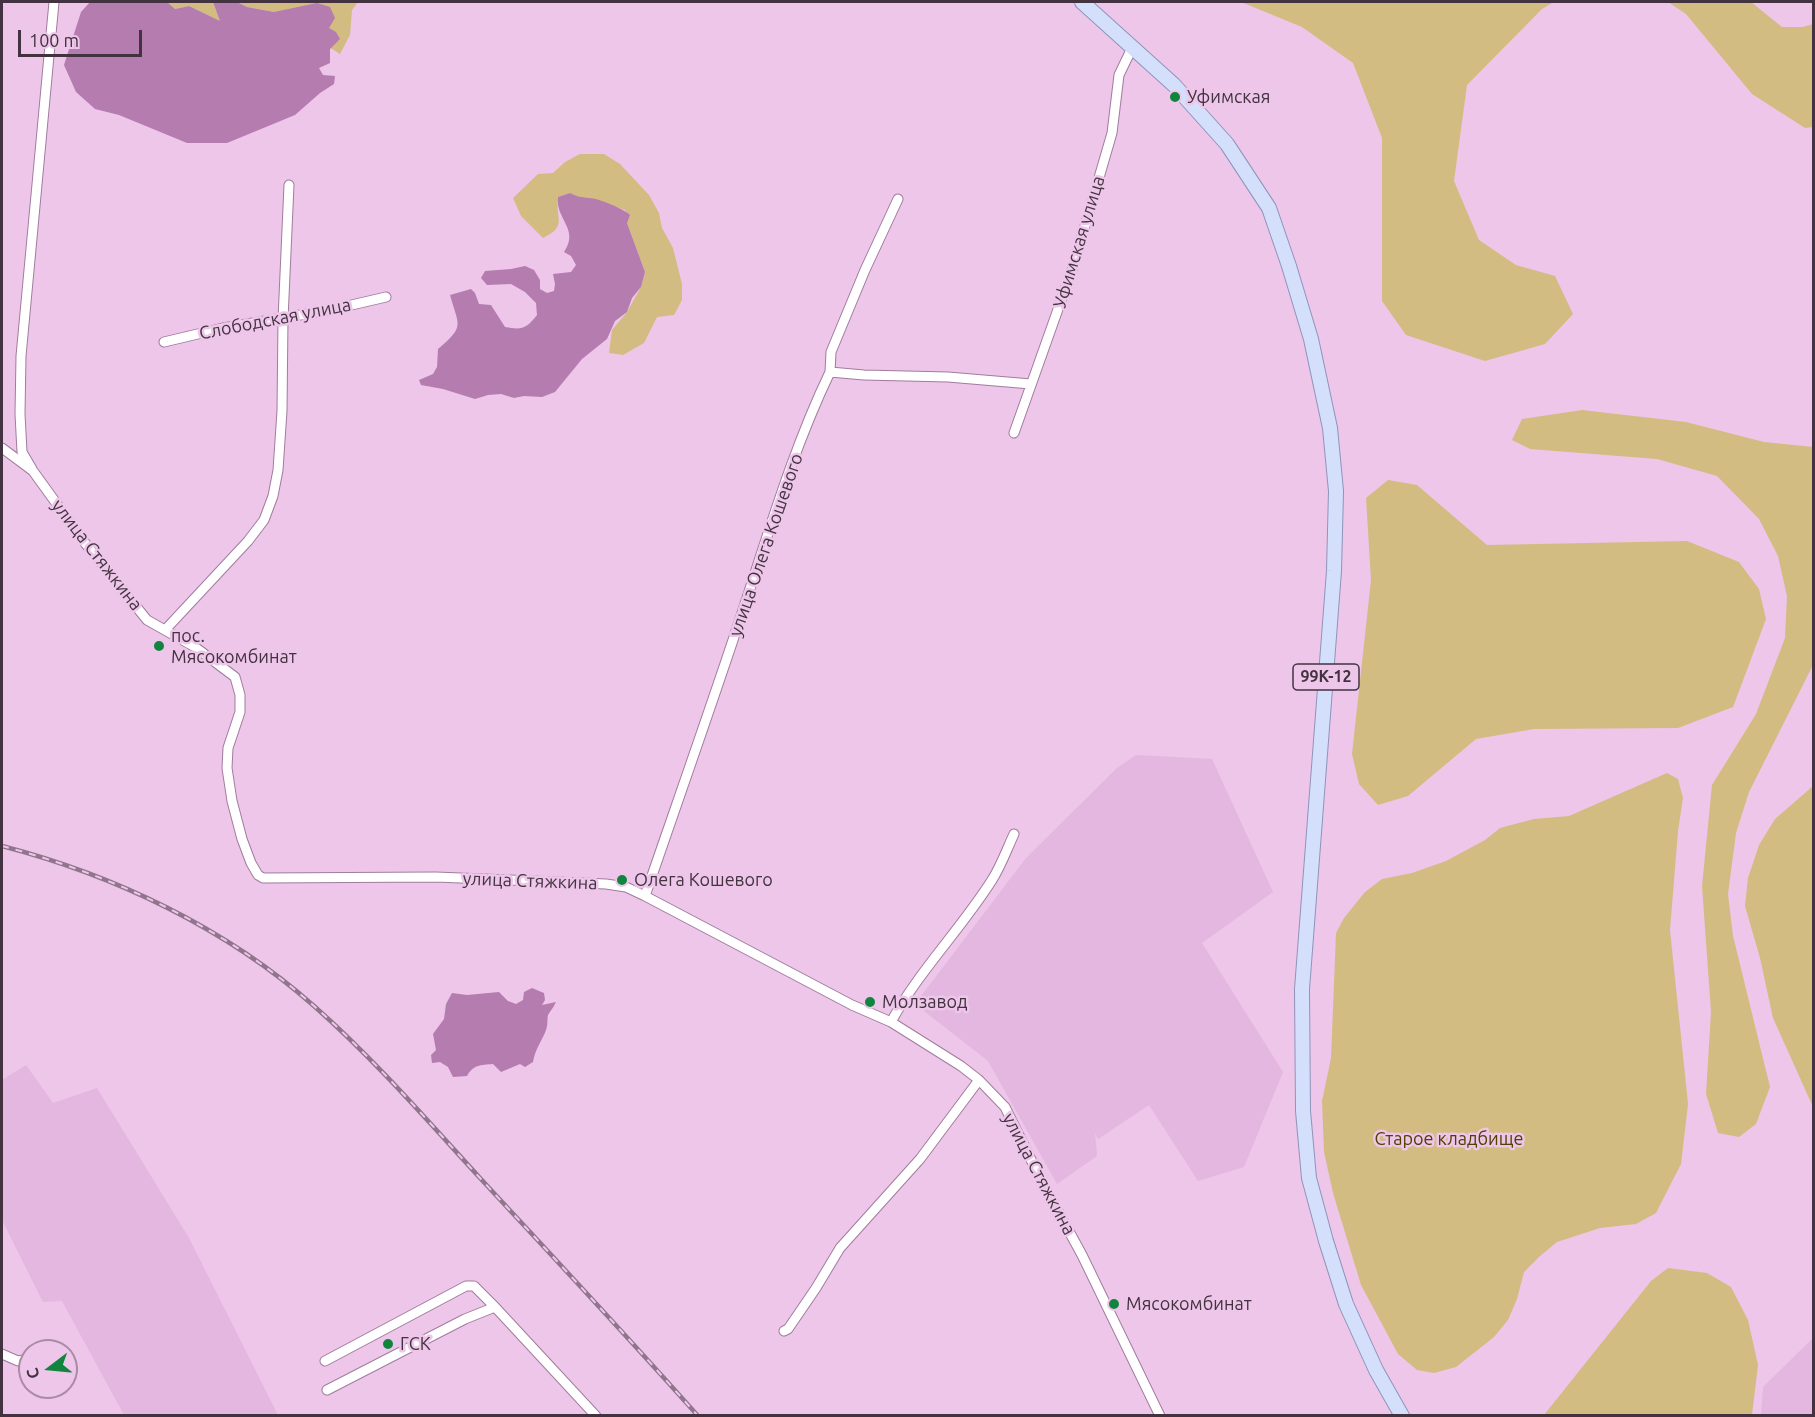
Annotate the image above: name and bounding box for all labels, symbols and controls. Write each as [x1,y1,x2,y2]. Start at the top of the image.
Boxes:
scale bar [21,18,146,56]
text: 100 m [29,30,79,50]
place label: Уфимская [1187,86,1271,108]
marker: Уфимская [1168,90,1182,104]
street label: Уфимская улица [1049,173,1109,311]
street label: Слободская улица [197,294,353,344]
street label: улица Олега Кошевого [724,451,808,639]
street label: улица Стяжкина [47,495,147,615]
place label: пос. Мясокомбинат [171,625,297,668]
marker: пос. Мясокомбинат [152,639,166,653]
road number: 99К-12 [1293,664,1359,690]
street label: улица Стяжкина [462,868,598,894]
place label: Олега Кошевого [634,869,773,891]
marker: Олега Кошевого [615,873,629,887]
place label: Молзавод [882,991,968,1013]
marker: Молзавод [863,995,877,1009]
street label: улица Стяжкина [998,1109,1080,1239]
park label: Старое кладбище [1375,1128,1523,1150]
place label: Мясокомбинат [1126,1293,1252,1315]
marker: Мясокомбинат [1107,1297,1121,1311]
place label: ГСК [400,1333,431,1355]
marker: ГСК [381,1337,395,1351]
north arrow [18,1339,78,1399]
text: С [23,1366,43,1381]

